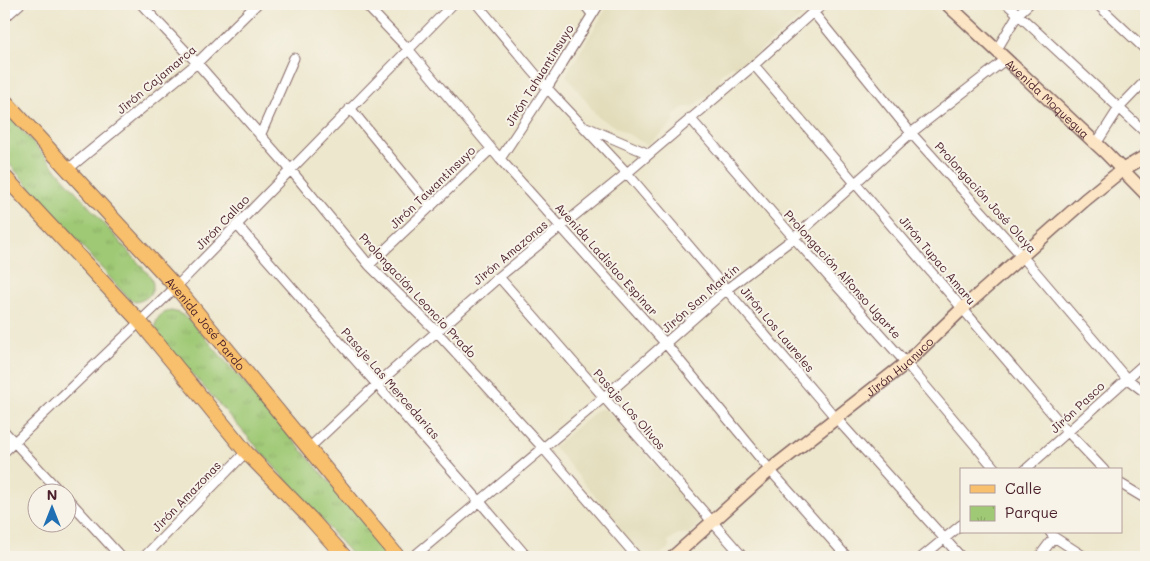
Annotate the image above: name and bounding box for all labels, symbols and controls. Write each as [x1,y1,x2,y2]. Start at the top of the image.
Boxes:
street label: Jirón Tahuantinsuyo [501,21,577,129]
street label: Jirón Cajamarca [113,41,199,117]
street label: Avenida Moquegua [1002,55,1093,142]
street label: Prolongación José Olaya [932,138,1040,256]
street label: Jirón Tawantinsuyo [386,142,478,232]
street label: Jirón Callao [192,191,252,253]
street label: Avenida Ladislao Espinar [552,199,662,319]
street label: Prolongación Alfonso Ugarte [781,206,905,342]
street label: Jirón Tupac Amaru [896,212,980,308]
street label: Jirón Amazonas [469,216,551,288]
street label: Prolongación Leoncio Prado [356,229,480,361]
street label: Jirón San Martín [658,260,742,336]
street label: Avenida José Pardo [162,273,249,373]
street label: Jirón Los Laureles [737,283,819,375]
street label: Pasaje Las Mercedarias [338,324,444,442]
street label: Jirón Huanuco [862,333,936,400]
street label: Pasaje Los Olivos [590,365,670,453]
street label: Jirón Pasco [1046,378,1108,436]
street label: Jirón Amazonas [148,457,224,535]
legend [960,468,1122,534]
text: Calle [1005,478,1042,498]
north arrow [28,484,78,534]
text: N [47,485,57,504]
text: Parque [1005,502,1058,522]

